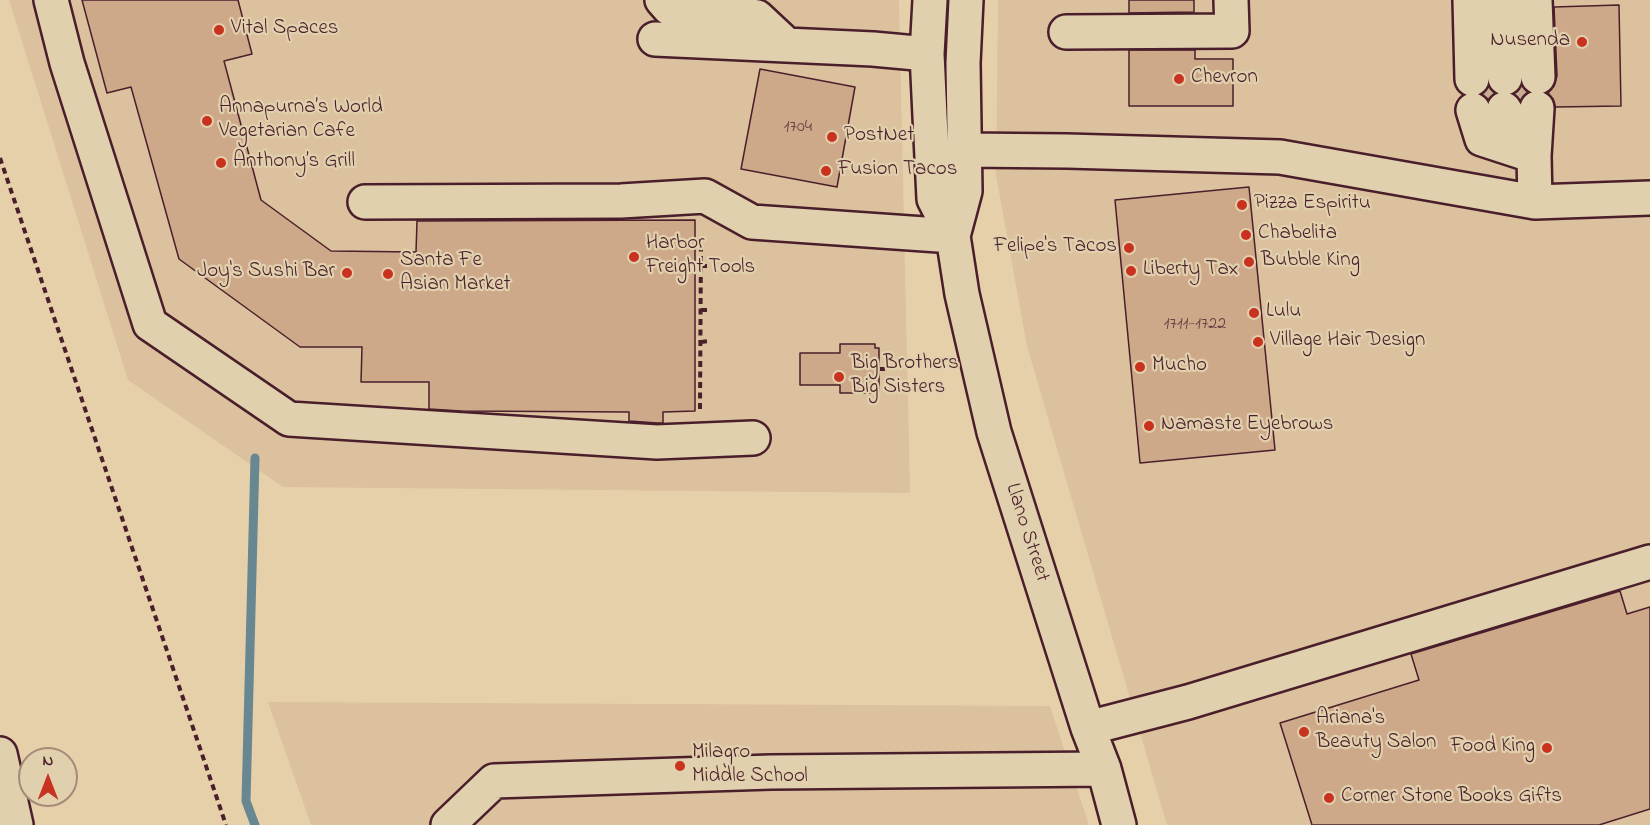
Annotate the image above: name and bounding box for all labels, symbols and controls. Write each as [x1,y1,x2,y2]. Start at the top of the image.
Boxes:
place label: Vital Spaces [231,17,339,43]
marker: Vital Spaces [212,23,226,37]
place label: Nusenda [1490,29,1570,55]
marker: Nusenda [1575,35,1589,49]
place label: Chevron [1191,66,1258,92]
marker: Chevron [1172,72,1186,86]
place label: Annapurna’s World Vegetarian Cafe [219,96,383,146]
marker: Annapurna’s World Vegetarian Cafe [200,114,214,128]
house number: 1704 [784,117,812,139]
place label: PostNet [844,124,914,150]
marker: PostNet [825,130,839,144]
place label: Anthony’s Grill [233,150,355,176]
marker: Anthony’s Grill [214,156,228,170]
place label: Fusion Tacos [838,158,957,184]
marker: Fusion Tacos [819,164,833,178]
place label: Pizza Espiritu [1254,192,1371,218]
marker: Pizza Espiritu [1235,198,1249,212]
place label: Chabelita [1258,222,1337,248]
marker: Chabelita [1239,228,1253,242]
place label: Harbor Freight Tools [646,232,755,282]
place label: Felipe's Tacos [993,235,1117,261]
marker: Felipe's Tacos [1122,241,1136,255]
place label: Santa Fe Asian Market [400,249,511,299]
place label: Bubble King [1261,249,1360,275]
marker: Harbor Freight Tools [627,250,641,264]
marker: Bubble King [1242,255,1256,269]
place label: Liberty Tax [1143,258,1238,284]
place label: Joy's Sushi Bar [197,260,335,286]
marker: Liberty Tax [1124,264,1138,278]
marker: Joy's Sushi Bar [340,266,354,280]
marker: Santa Fe Asian Market [381,267,395,281]
place label: Lulu [1266,300,1301,326]
marker: Lulu [1247,306,1261,320]
house number: 1711-1722 [1164,314,1226,336]
place label: Village Hair Design [1270,329,1425,355]
marker: Village Hair Design [1251,335,1265,349]
place label: Big Brothers Big Sisters [851,352,959,402]
place label: Mucho [1152,354,1207,380]
marker: Mucho [1133,360,1147,374]
marker: Big Brothers Big Sisters [832,370,846,384]
place label: Namaste Eyebrows [1161,413,1333,439]
marker: Namaste Eyebrows [1142,419,1156,433]
street label: Llano Street [998,481,1054,585]
place label: Ariana's Beauty Salon [1316,707,1436,757]
marker: Ariana's Beauty Salon [1297,725,1311,739]
place label: Food King [1451,735,1535,761]
place label: Milagro Middle School [692,741,808,791]
marker: Food King [1540,741,1554,755]
north arrow [18,747,78,807]
text: N [43,749,53,773]
marker: Milagro Middle School [673,759,687,773]
place label: Corner Stone Books Gifts [1341,785,1562,811]
marker: Corner Stone Books Gifts [1322,791,1336,805]

